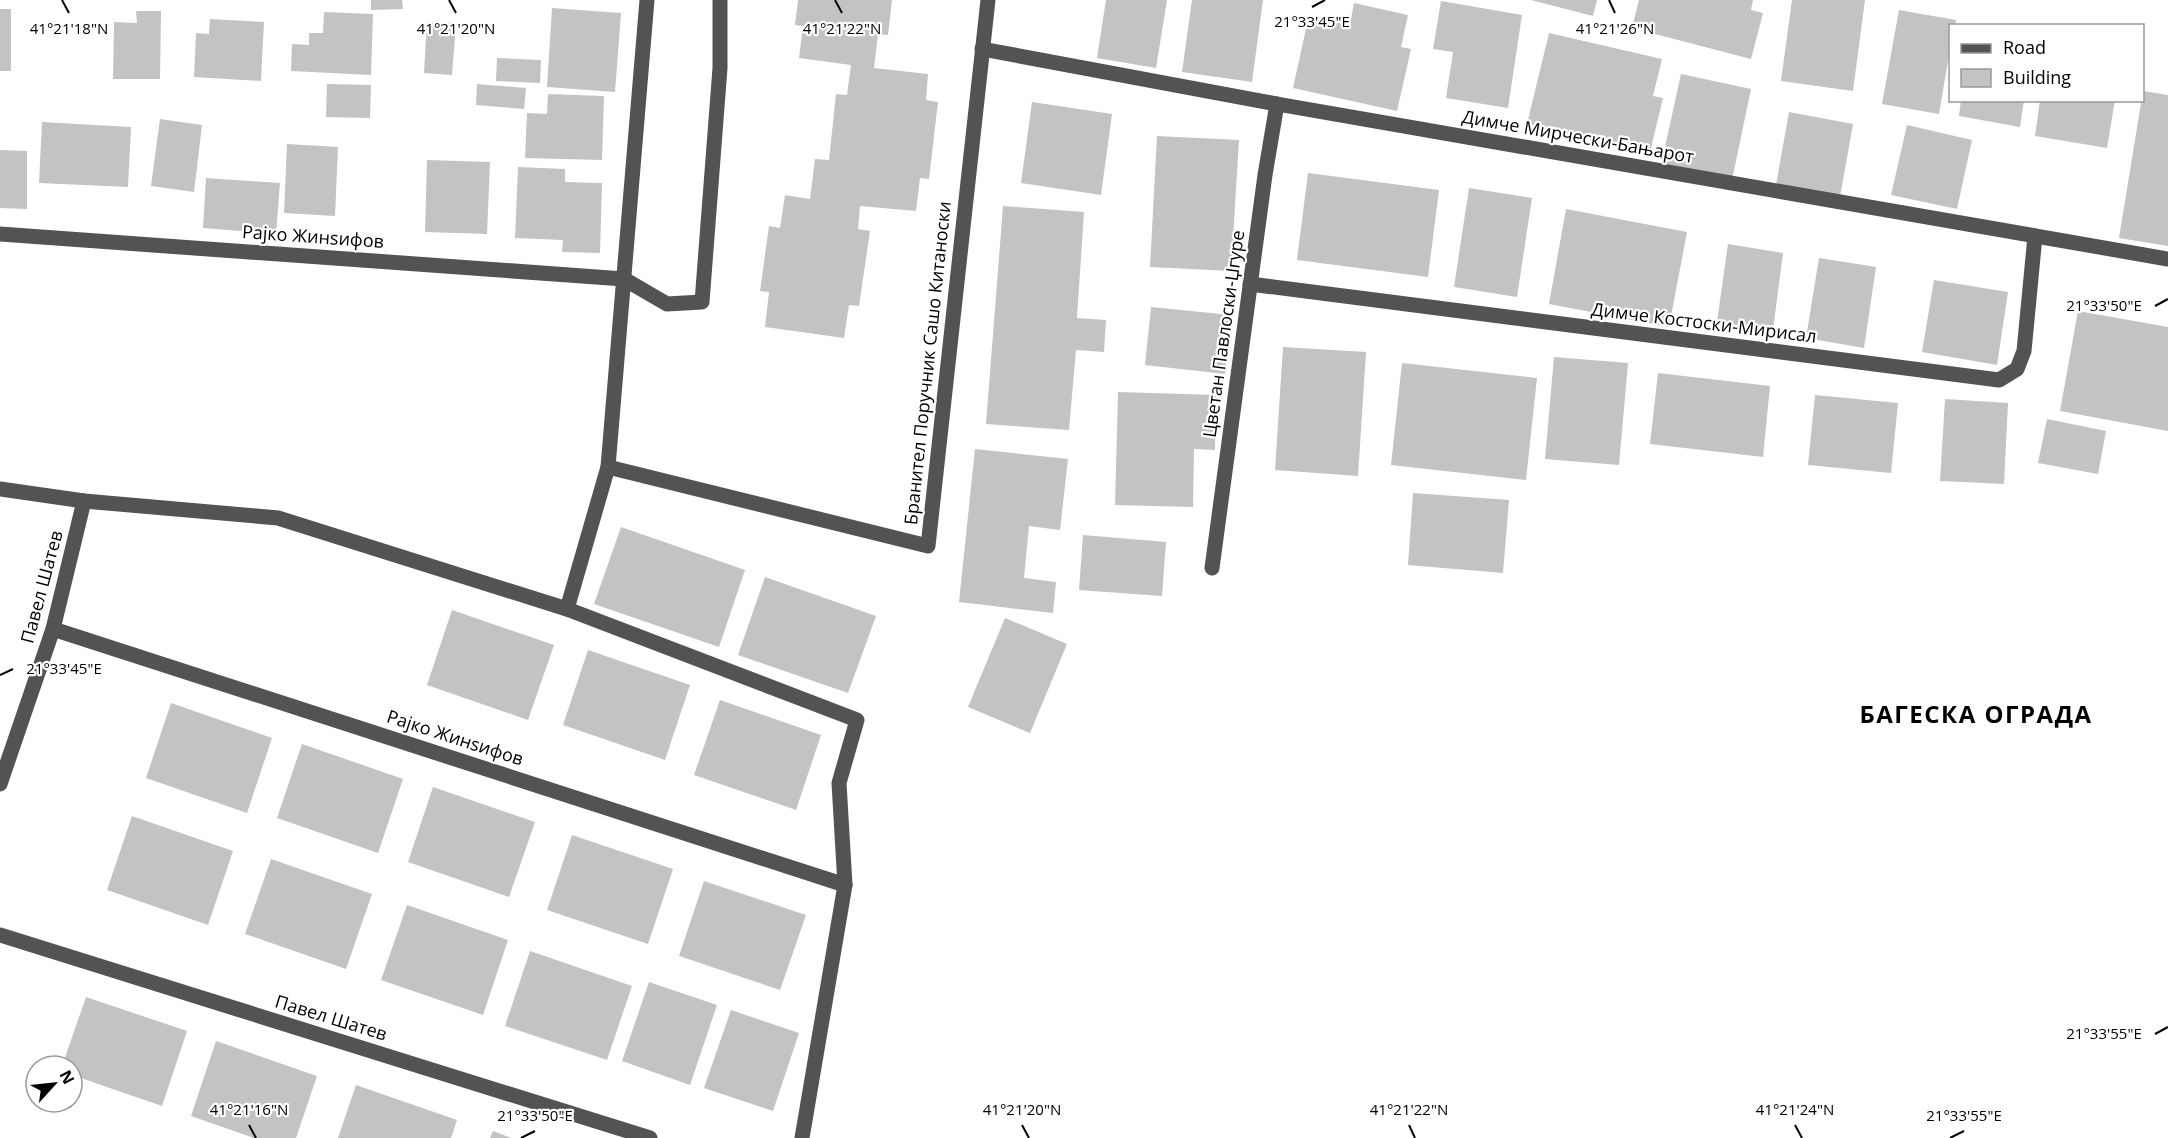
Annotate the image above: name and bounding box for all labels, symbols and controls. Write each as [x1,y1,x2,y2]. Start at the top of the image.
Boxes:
text: 21°33'45"E [1274,11,1350,31]
text: 41°21'18"N [30,18,108,38]
text: 41°21'20"N [417,18,495,38]
text: 41°21'22"N [803,18,881,38]
text: 41°21'26"N [1576,18,1654,38]
legend [1949,24,2144,102]
text: Road [2003,35,2046,59]
text: Building [2003,65,2071,89]
street label: Димче Мирчески-Бањарот [1460,104,1696,168]
street label: Бранител Поручник Сашо Китаноски [898,200,956,526]
street label: Рајко Жинѕифов [241,219,385,253]
street label: Цветан Павлоски-Џгуре [1197,229,1249,439]
text: 21°33'50"E [2066,295,2142,315]
street label: Димче Костоски-Мирисал [1590,296,1818,348]
street label: Павел Шатев [14,528,68,646]
text: 21°33'45"E [26,658,102,678]
district label: БАГЕСКА ОГРАДА [1859,697,2093,730]
street label: Рајко Жинѕифов [384,704,527,770]
street label: Павел Шатев [272,989,390,1045]
text: 21°33'55"E [2066,1023,2142,1043]
north arrow [24,1054,84,1114]
text: N [55,1066,80,1088]
text: 41°21'16"N [210,1099,288,1119]
text: 41°21'20"N [983,1099,1061,1119]
text: 41°21'22"N [1370,1099,1448,1119]
text: 41°21'24"N [1756,1099,1834,1119]
text: 21°33'50"E [497,1105,573,1125]
text: 21°33'55"E [1926,1105,2002,1125]

